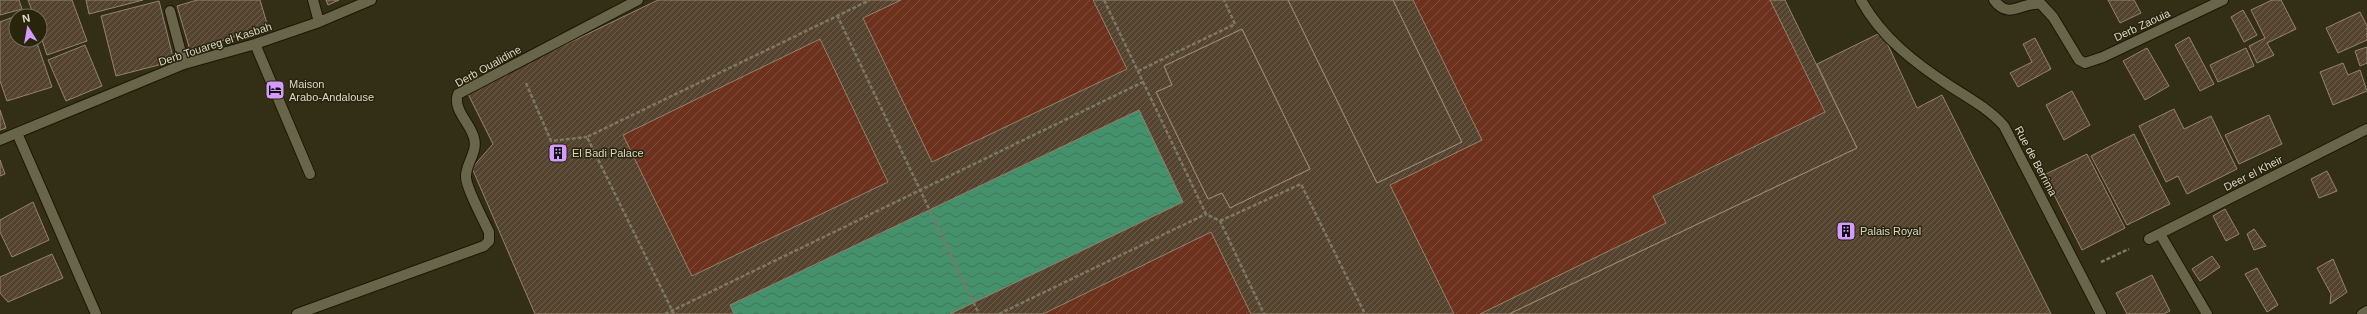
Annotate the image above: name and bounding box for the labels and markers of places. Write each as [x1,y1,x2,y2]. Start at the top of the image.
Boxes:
place label: Maison Arabo-Andalouse [289,78,374,103]
hotel icon: Maison Arabo-Andalouse [264,79,286,101]
building icon: El Badi Palace [547,142,569,164]
place label: El Badi Palace [572,147,644,159]
building icon: Palais Royal [1835,220,1857,242]
place label: Palais Royal [1860,225,1921,237]

